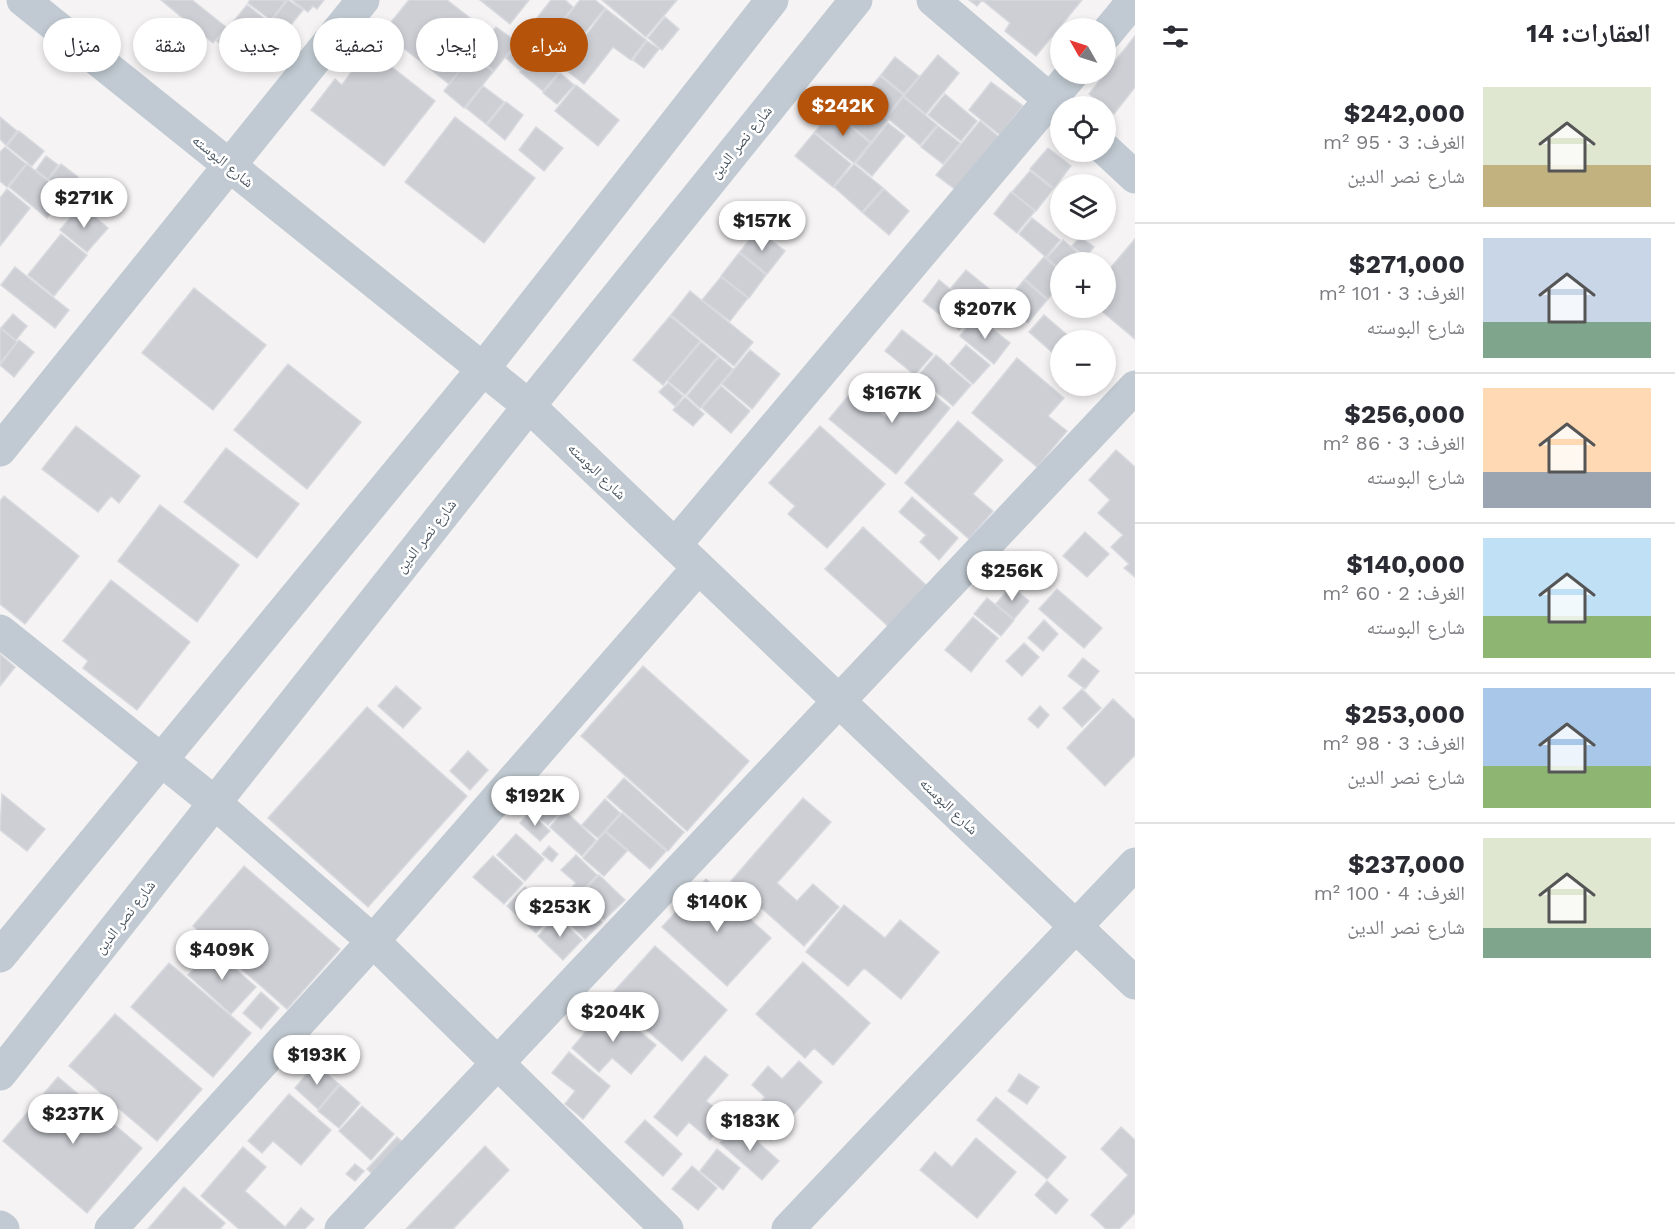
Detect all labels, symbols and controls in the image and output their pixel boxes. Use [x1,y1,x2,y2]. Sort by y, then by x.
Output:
chip: منزل [43,18,121,72]
chip: شقة [133,18,207,72]
chip: جديد [219,18,301,72]
chip: تصفية [313,18,404,72]
chip: إيجار [416,18,498,72]
chip: شراء [510,18,588,72]
north arrow [1050,18,1116,84]
map controls [1050,18,1116,396]
text: العقارات: 14 [1526,18,1651,48]
icon: filters [1159,20,1192,53]
pin: $242K [801,86,885,137]
text: $242K [812,93,874,117]
button: locate [1050,96,1116,162]
text: $242,000 [1344,98,1465,128]
street label: شارع نصر الدين [706,102,777,183]
icon: home [1531,111,1603,183]
text: الغرف: 3 · 95 m² [1323,130,1465,154]
street label: شارع البوسته [188,131,257,192]
text: شارع نصر الدين [1347,164,1465,188]
button: layers [1050,174,1116,240]
pin: $271K [42,178,126,229]
text: $271K [54,185,114,209]
pin: $157K [720,201,804,252]
text: $157K [733,208,791,232]
text: $271,000 [1349,249,1465,279]
button: + [1050,252,1116,318]
icon: home [1531,262,1603,334]
text: الغرف: 3 · 101 m² [1319,281,1465,305]
pin: $207K [943,289,1027,340]
text: $207K [953,296,1017,320]
text: شارع البوسته [1367,315,1465,339]
button: − [1050,330,1116,396]
pin: $167K [850,373,934,424]
text: $167K [862,380,922,404]
text: $256,000 [1344,399,1465,429]
icon: home [1531,412,1603,484]
text: الغرف: 3 · 86 m² [1322,431,1465,455]
street label: شارع البوسته [563,439,630,504]
text: شارع البوسته [1367,465,1465,489]
street label: شارع نصر الدين [392,496,461,577]
text: $140,000 [1346,549,1465,579]
pin: $256K [970,551,1054,602]
text: $256K [981,558,1043,582]
icon: home [1531,562,1603,634]
text: الغرف: 2 · 60 m² [1322,581,1465,605]
text: شارع البوسته [1367,615,1465,639]
text: $253,000 [1345,699,1465,729]
icon: home [1531,712,1603,784]
text: الغرف: 3 · 98 m² [1322,731,1465,755]
text: شارع نصر الدين [1347,765,1465,789]
street label: شارع البوسته [915,774,982,839]
pin: $192K [493,776,577,827]
text: $192K [505,783,565,807]
text: $237,000 [1348,849,1465,879]
icon: home [1531,862,1603,934]
street label: شارع نصر الدين [91,877,160,958]
text: الغرف: 4 · 100 m² [1314,881,1465,905]
pin: $140K [675,882,759,933]
pin: $253K [518,887,602,938]
text: $140K [686,889,748,913]
text: $253K [529,894,591,918]
text: شارع نصر الدين [1347,915,1465,939]
pin: $409K [180,930,264,981]
text: $409K [190,937,254,961]
pin: $204K [571,992,655,1043]
text: $204K [581,999,645,1023]
pin: $193K [275,1035,359,1086]
text: $193K [287,1042,347,1066]
pin: $237K [31,1094,115,1145]
text: $237K [42,1101,104,1125]
pin: $183K [708,1101,792,1152]
text: $183K [720,1108,780,1132]

